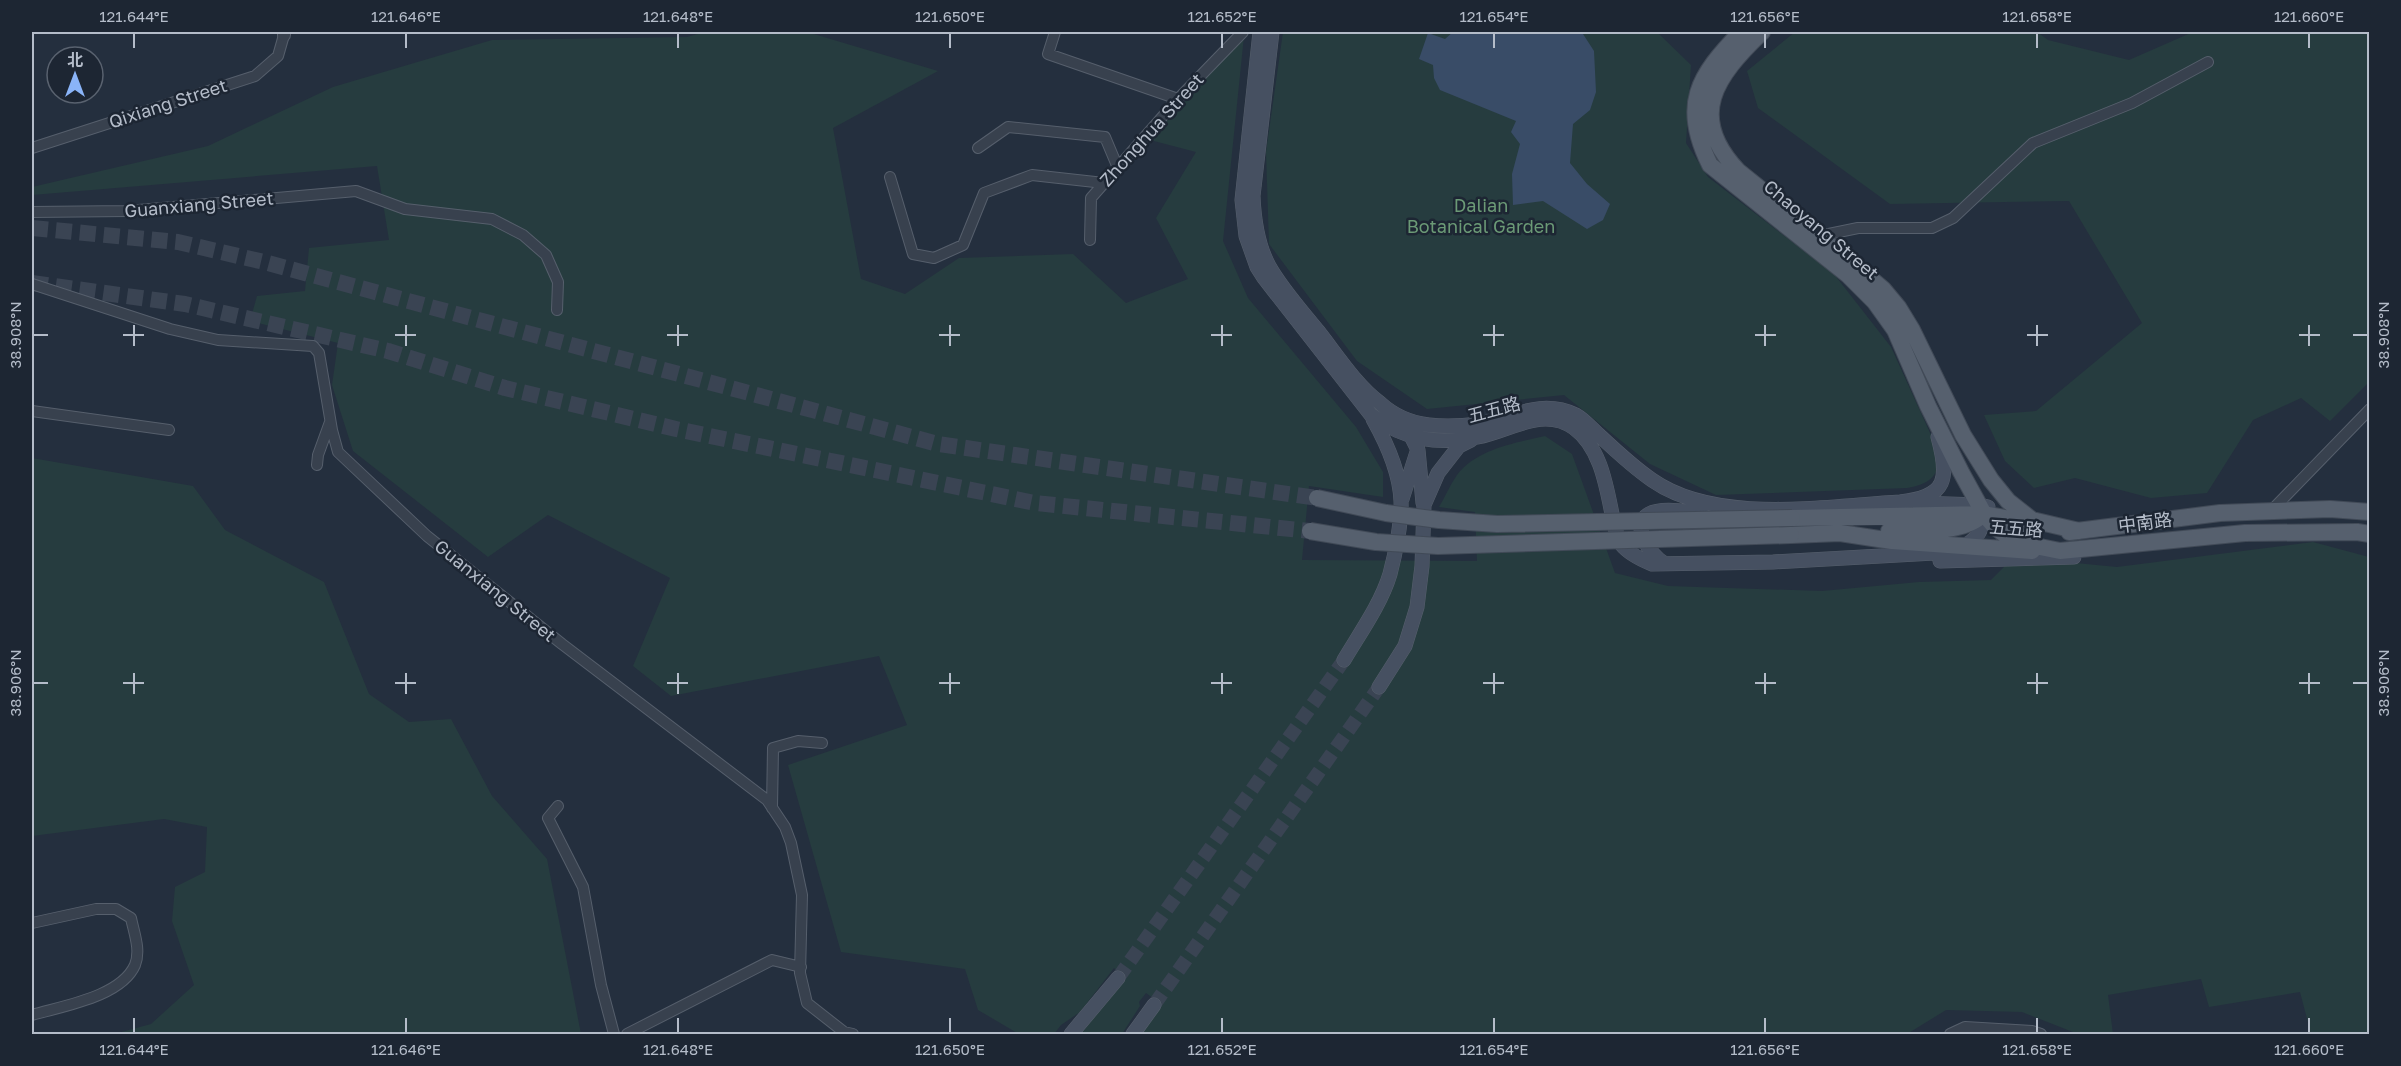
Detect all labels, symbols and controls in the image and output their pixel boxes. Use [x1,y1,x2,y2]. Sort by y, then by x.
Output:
text: 121.644°E [99,7,169,25]
text: 121.646°E [371,7,441,25]
text: 121.648°E [643,7,713,25]
text: 121.650°E [915,7,985,25]
text: 121.652°E [1187,7,1257,25]
text: 121.654°E [1460,7,1528,25]
text: 121.656°E [1730,7,1800,25]
text: 121.658°E [2002,7,2072,25]
text: 121.660°E [2274,7,2344,25]
north arrow [45,45,105,105]
text: 北 [67,50,83,70]
street label: Zhonghua Street [1095,68,1208,190]
street label: Qixiang Street [106,74,230,133]
street label: Chaoyang Street [1760,175,1884,284]
street label: Guanxiang Street [123,187,274,221]
park label: Dalian Botanical Garden [1407,194,1555,237]
text: 38.908°N [6,301,24,369]
text: 38.908°N [2374,301,2392,369]
street label: 五五路 [1465,391,1523,427]
street label: 中南路 [2117,508,2173,536]
street label: 五五路 [1988,515,2044,541]
street label: Guanxiang Street [431,535,561,646]
text: 38.906°N [6,649,24,717]
text: 38.906°N [2374,649,2392,717]
text: 121.644°E [99,1040,169,1058]
text: 121.646°E [371,1040,441,1058]
text: 121.648°E [643,1040,713,1058]
text: 121.650°E [915,1040,985,1058]
text: 121.652°E [1187,1040,1257,1058]
text: 121.654°E [1460,1040,1528,1058]
text: 121.656°E [1730,1040,1800,1058]
text: 121.658°E [2002,1040,2072,1058]
text: 121.660°E [2274,1040,2344,1058]

